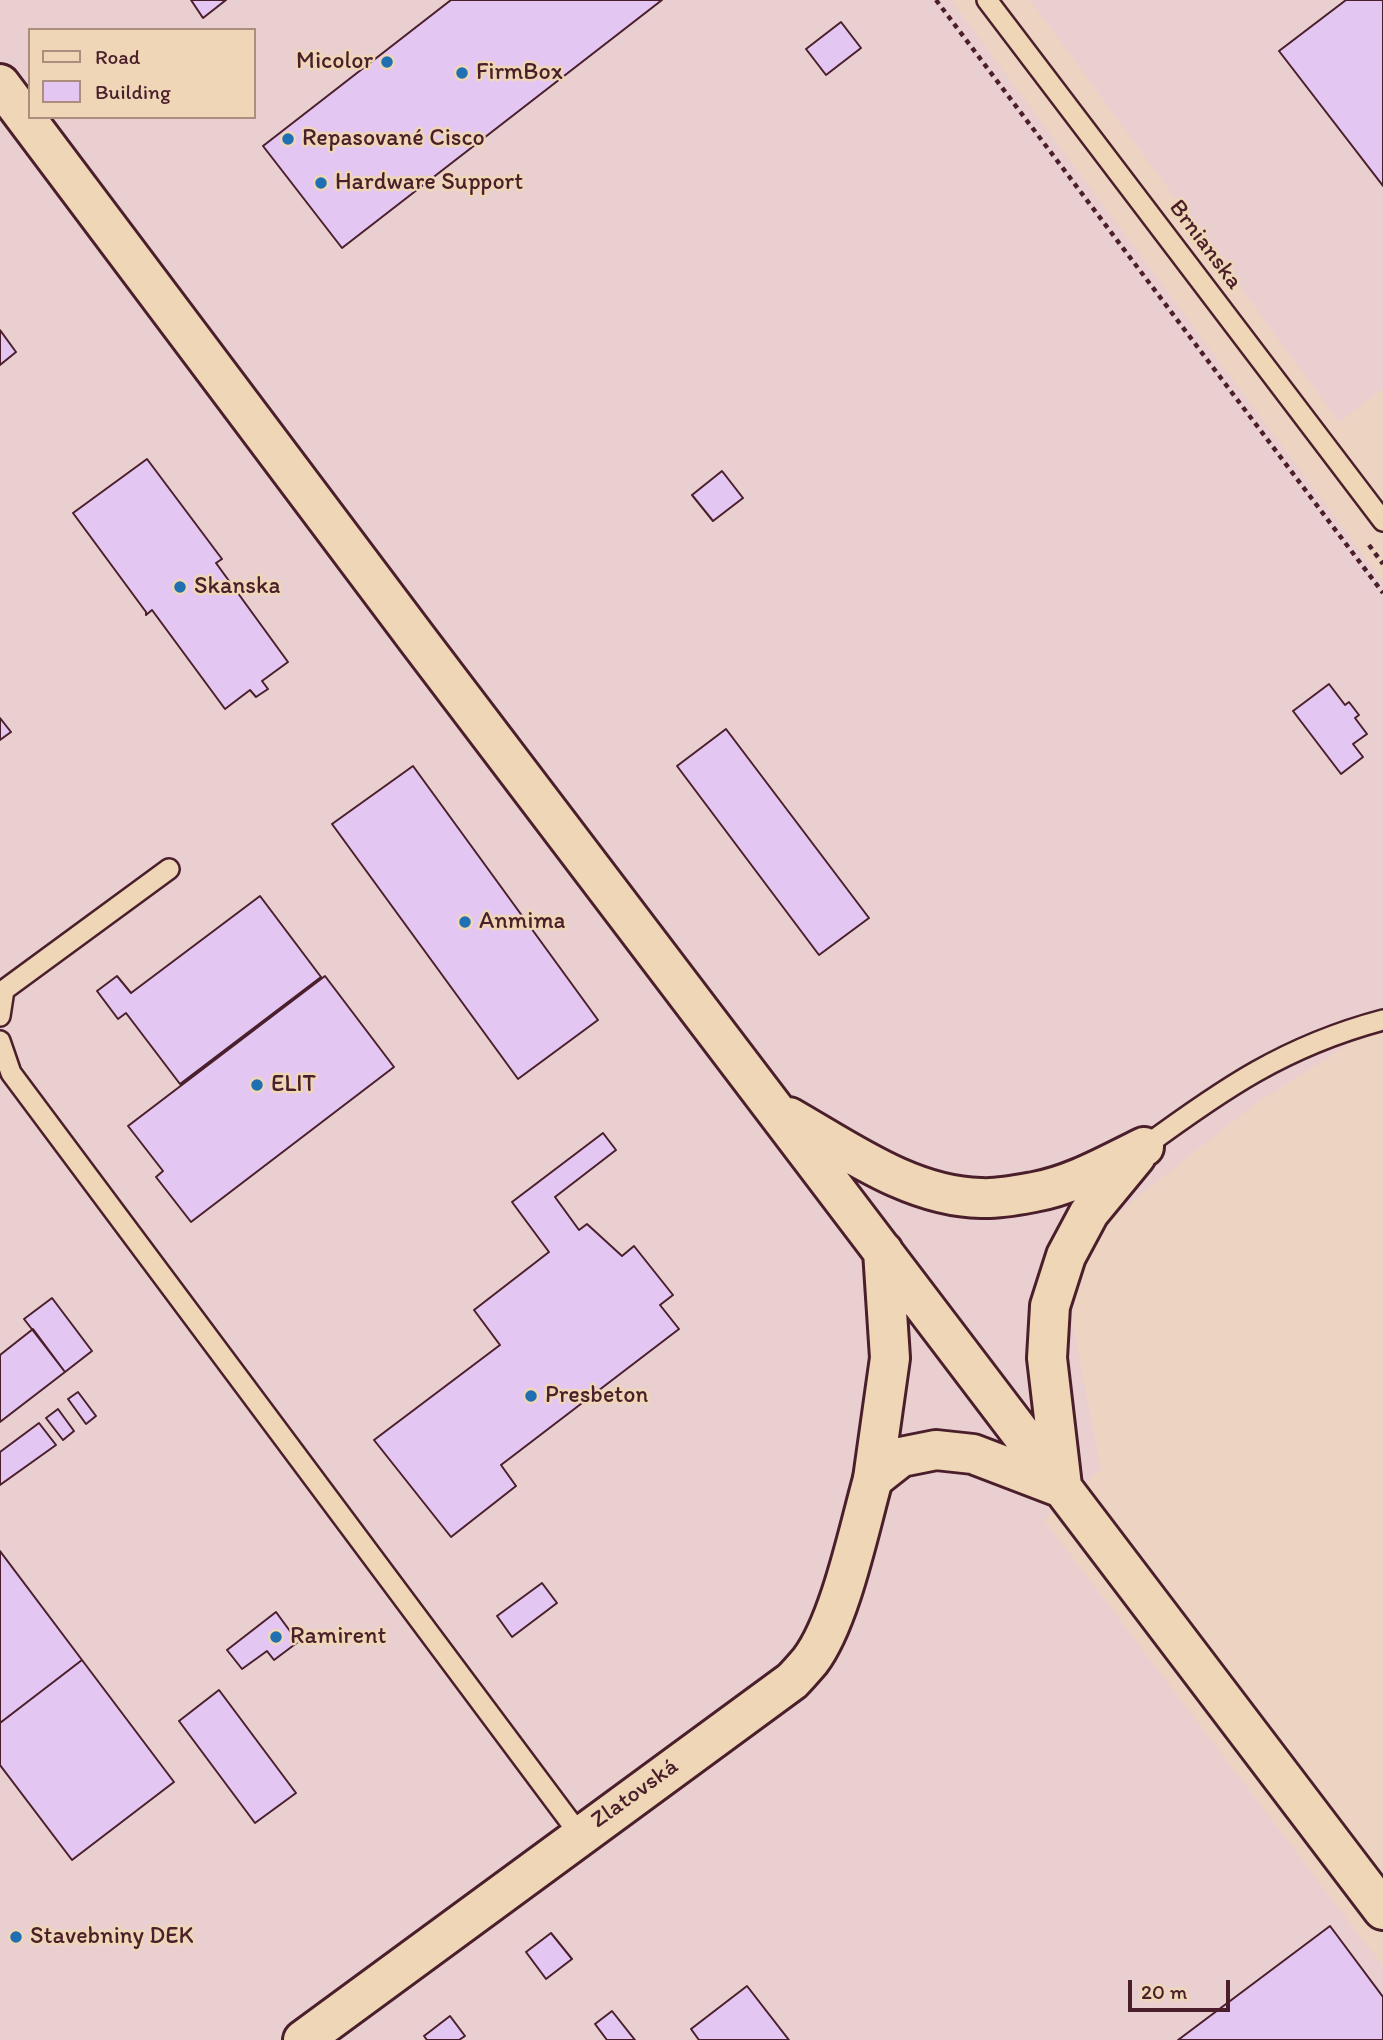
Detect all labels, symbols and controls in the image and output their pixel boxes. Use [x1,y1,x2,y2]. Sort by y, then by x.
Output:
legend [28,28,256,119]
text: Road [95,44,140,69]
place label: Micolor [296,48,373,76]
marker: Micolor [379,54,395,70]
place label: FirmBox [476,59,563,87]
marker: FirmBox [454,65,470,81]
text: Building [95,79,171,104]
place label: Repasované Cisco [302,125,485,153]
marker: Repasované Cisco [280,131,296,147]
place label: Hardware Support [335,169,523,197]
marker: Hardware Support [313,175,329,191]
street label: Brnianska [1162,195,1248,295]
place label: Skanska [194,573,280,601]
marker: Skanska [172,579,188,595]
place label: Anmima [479,908,565,936]
marker: Anmima [457,914,473,930]
place label: ELIT [271,1071,316,1099]
marker: ELIT [249,1077,265,1093]
place label: Presbeton [545,1382,648,1410]
marker: Presbeton [523,1388,539,1404]
place label: Ramirent [290,1623,387,1651]
marker: Ramirent [268,1629,284,1645]
street label: Zlatovská [586,1753,684,1835]
place label: Stavebniny DEK [30,1923,193,1951]
marker: Stavebniny DEK [8,1929,24,1945]
scale bar [1131,1966,1232,2010]
text: 20 m [1141,1979,1187,2004]

